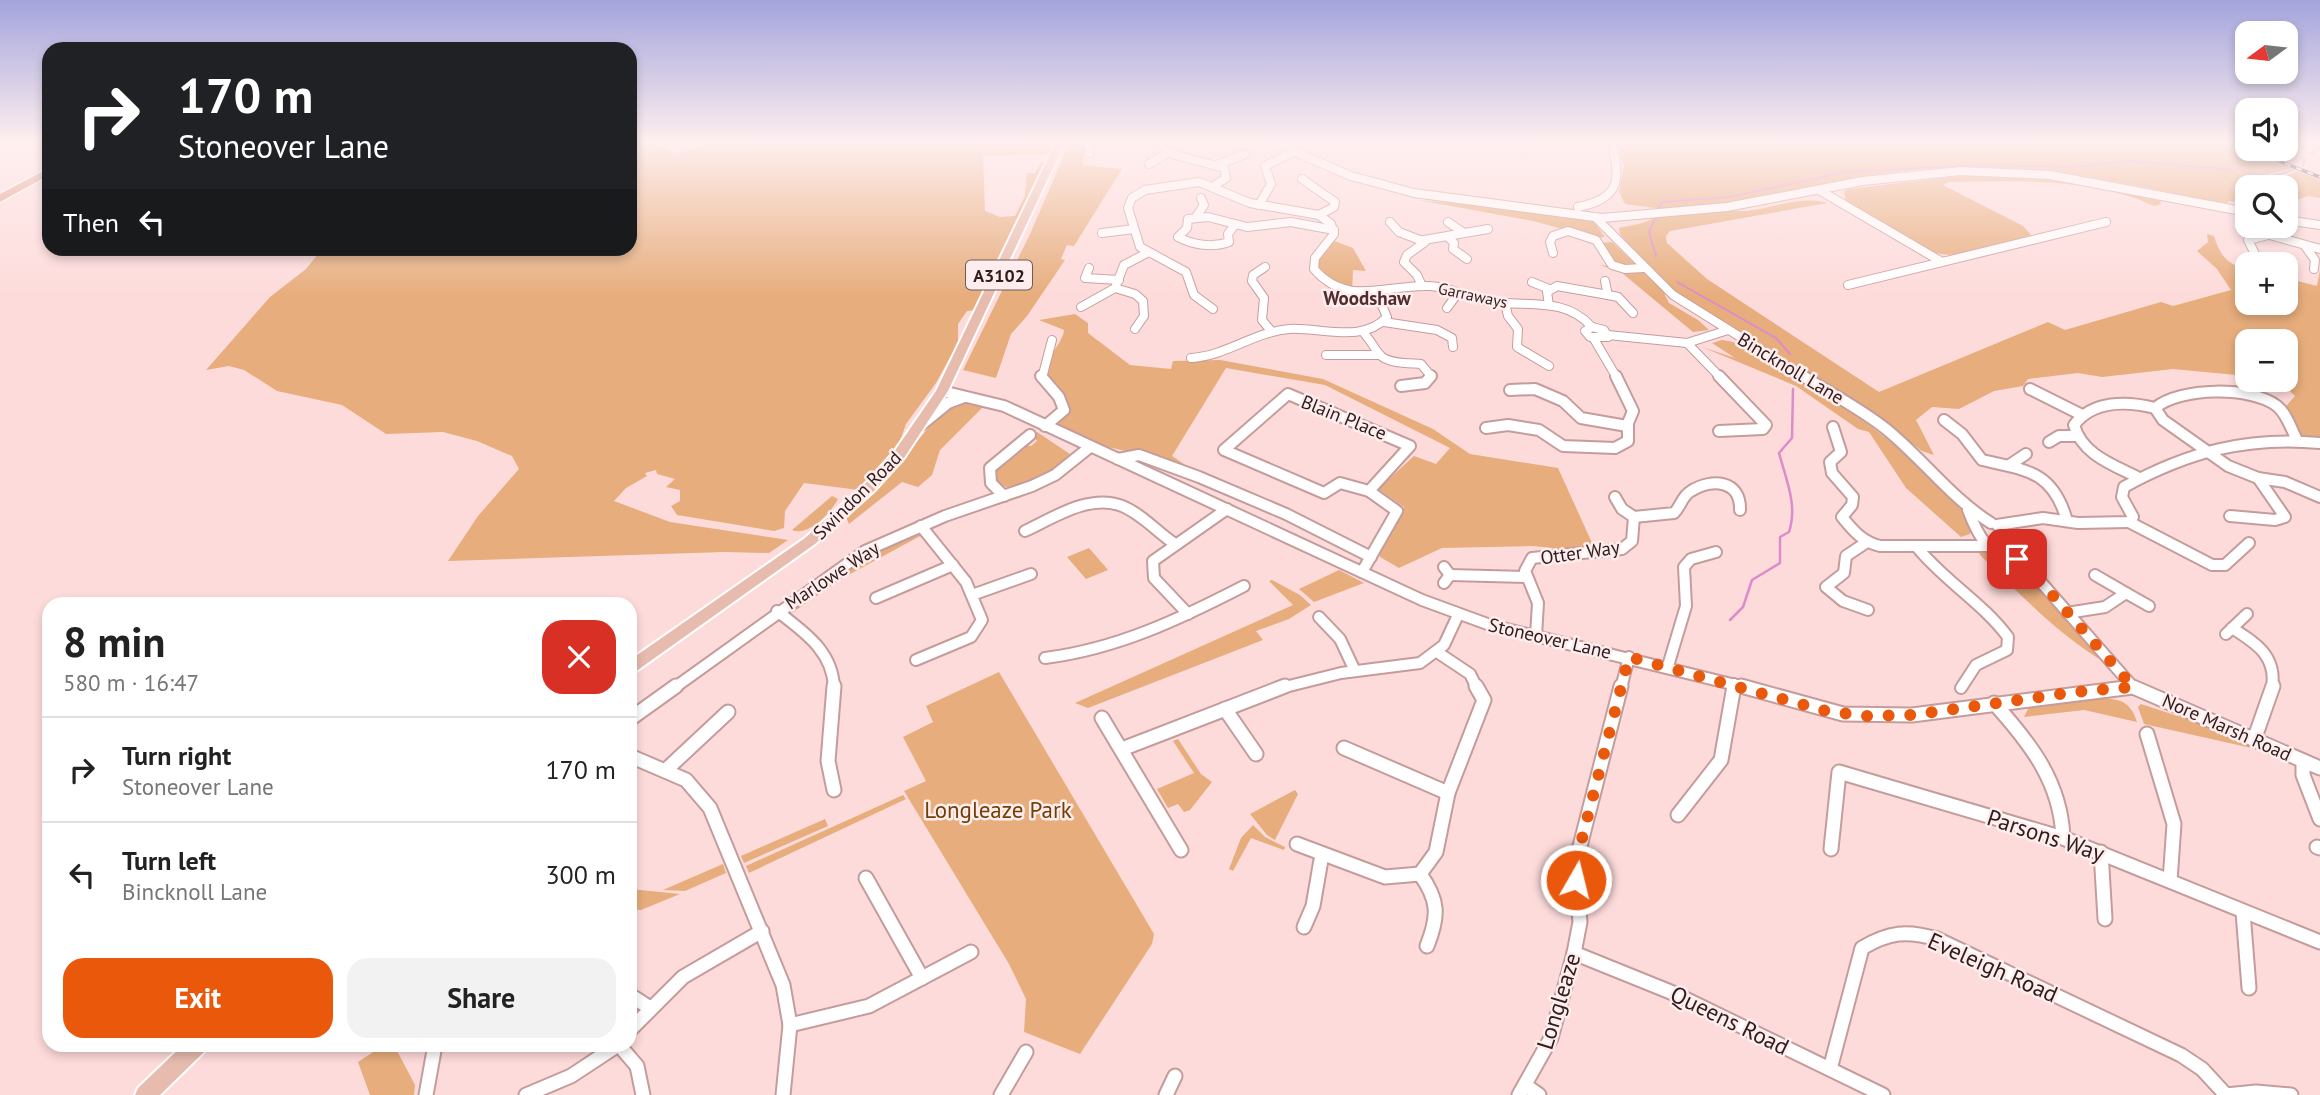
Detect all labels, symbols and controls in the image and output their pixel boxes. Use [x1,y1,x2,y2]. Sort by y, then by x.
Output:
north arrow [2235,21,2298,84]
map controls [2235,21,2298,392]
text: 170 m [178,63,313,127]
icon: right [63,70,154,161]
button: sound [2235,98,2298,161]
text: Stoneover Lane [178,125,389,167]
button: search [2235,175,2298,238]
icon: left [133,203,171,241]
text: Then [63,206,119,239]
button: + [2235,252,2298,315]
road number: A3102 [966,260,1032,290]
street label: Garraways [1436,278,1510,312]
district label: Woodshaw [1323,286,1411,310]
street label: Bincknoll Lane [1733,327,1849,409]
button: − [2235,329,2298,392]
street label: Blain Place [1298,389,1390,445]
street label: Swindon Road [808,446,906,544]
pin [1987,529,2047,589]
street label: Otter Way [1539,535,1621,569]
street label: Marlowe Way [780,536,884,614]
icon: arrive [1998,540,2036,578]
street label: Stoneover Lane [1486,612,1614,664]
text: 8 min [63,614,165,669]
button: close [542,620,616,694]
text: 580 m · 16:47 [63,668,199,697]
street label: Nore Marsh Road [2159,688,2295,766]
text: Turn right [122,739,231,772]
icon: right [63,751,101,789]
text: 170 m [545,753,616,786]
text: Stoneover Lane [122,772,274,801]
park label: Longleaze Park [924,795,1072,824]
street label: Parsons Way [1984,802,2109,868]
position arrow [1539,843,1613,917]
text: Turn left [122,844,216,877]
icon: left [63,856,101,894]
text: 300 m [545,858,616,891]
text: Bincknoll Lane [122,877,267,906]
street label: Eveleigh Road [1924,925,2062,1009]
street label: Longleaze [1530,949,1586,1053]
button: Exit [63,958,333,1038]
button: Share [347,958,616,1038]
street label: Queens Road [1666,979,1794,1061]

